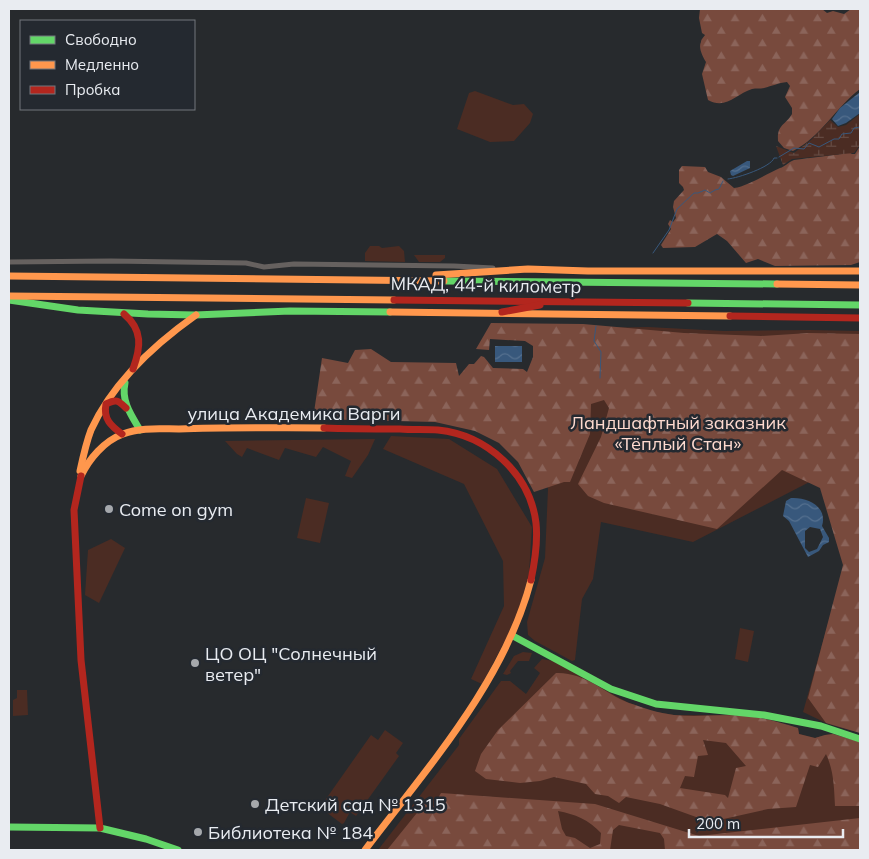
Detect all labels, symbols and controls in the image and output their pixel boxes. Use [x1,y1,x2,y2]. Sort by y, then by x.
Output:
legend [20,20,195,110]
text: Свободно [65,30,137,49]
text: Медленно [65,55,139,74]
text: Пробка [65,80,120,99]
street label: МКАД, 44-й километр [390,272,582,298]
street label: улица Академика Варги [187,402,401,425]
park label: Ландшафтный заказник «Тёплый Стан» [570,411,786,455]
place label: Come on gym [119,498,233,521]
marker: Come on gym [103,503,115,515]
place label: ЦО ОЦ "Солнечный ветер" [205,642,377,686]
marker: ЦО ОЦ "Солнечный ветер" [189,657,201,669]
place label: Детский сад № 1315 [265,793,446,816]
marker: Детский сад № 1315 [249,798,261,810]
scale bar [689,806,843,838]
text: 200 m [696,814,740,833]
place label: Библиотека № 184 [208,821,373,844]
marker: Библиотека № 184 [192,826,204,838]

